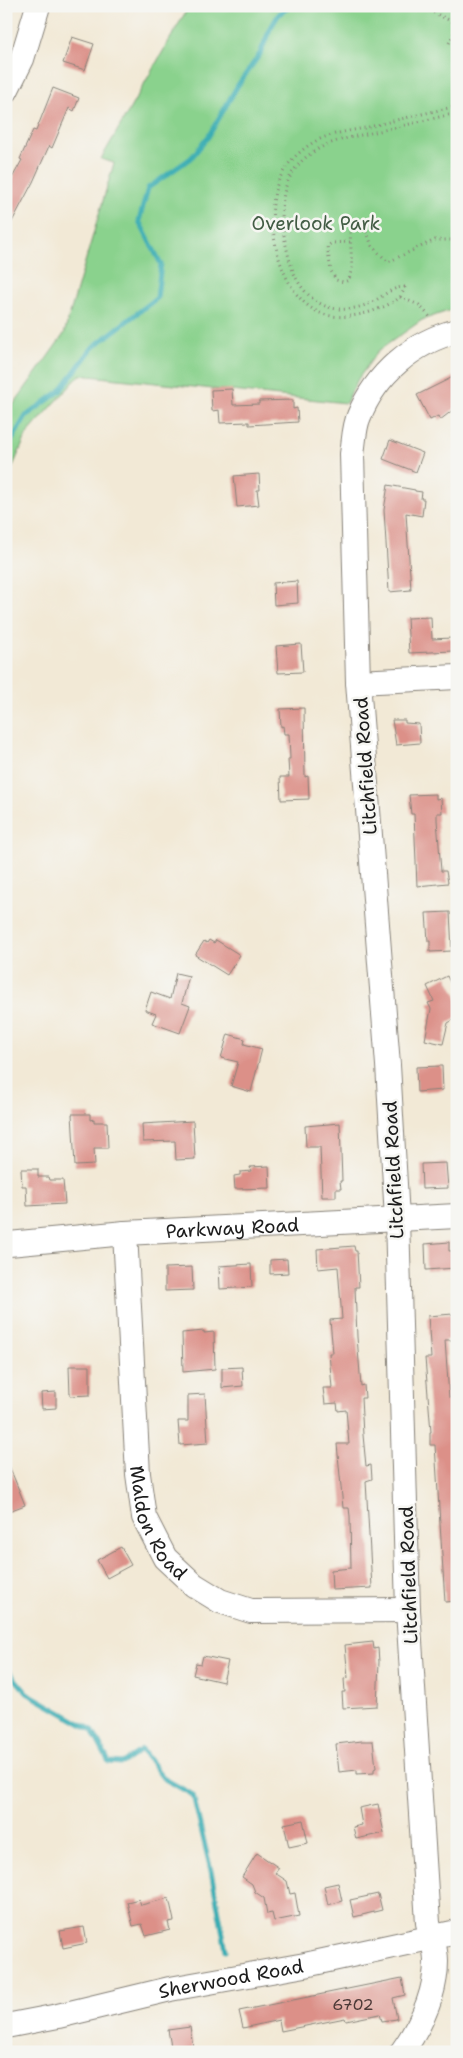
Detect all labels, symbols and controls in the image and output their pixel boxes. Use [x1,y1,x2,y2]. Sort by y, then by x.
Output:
park label: Overlook Park [251,211,381,236]
street label: Litchfield Road [348,696,383,836]
street label: Litchfield Road [377,1100,410,1240]
street label: Parkway Road [165,1212,300,1244]
street label: Maldon Road [124,1464,193,1586]
street label: Litchfield Road [394,1505,423,1645]
street label: Sherwood Road [156,1953,306,2004]
house number: 6702 [332,1994,374,2015]

